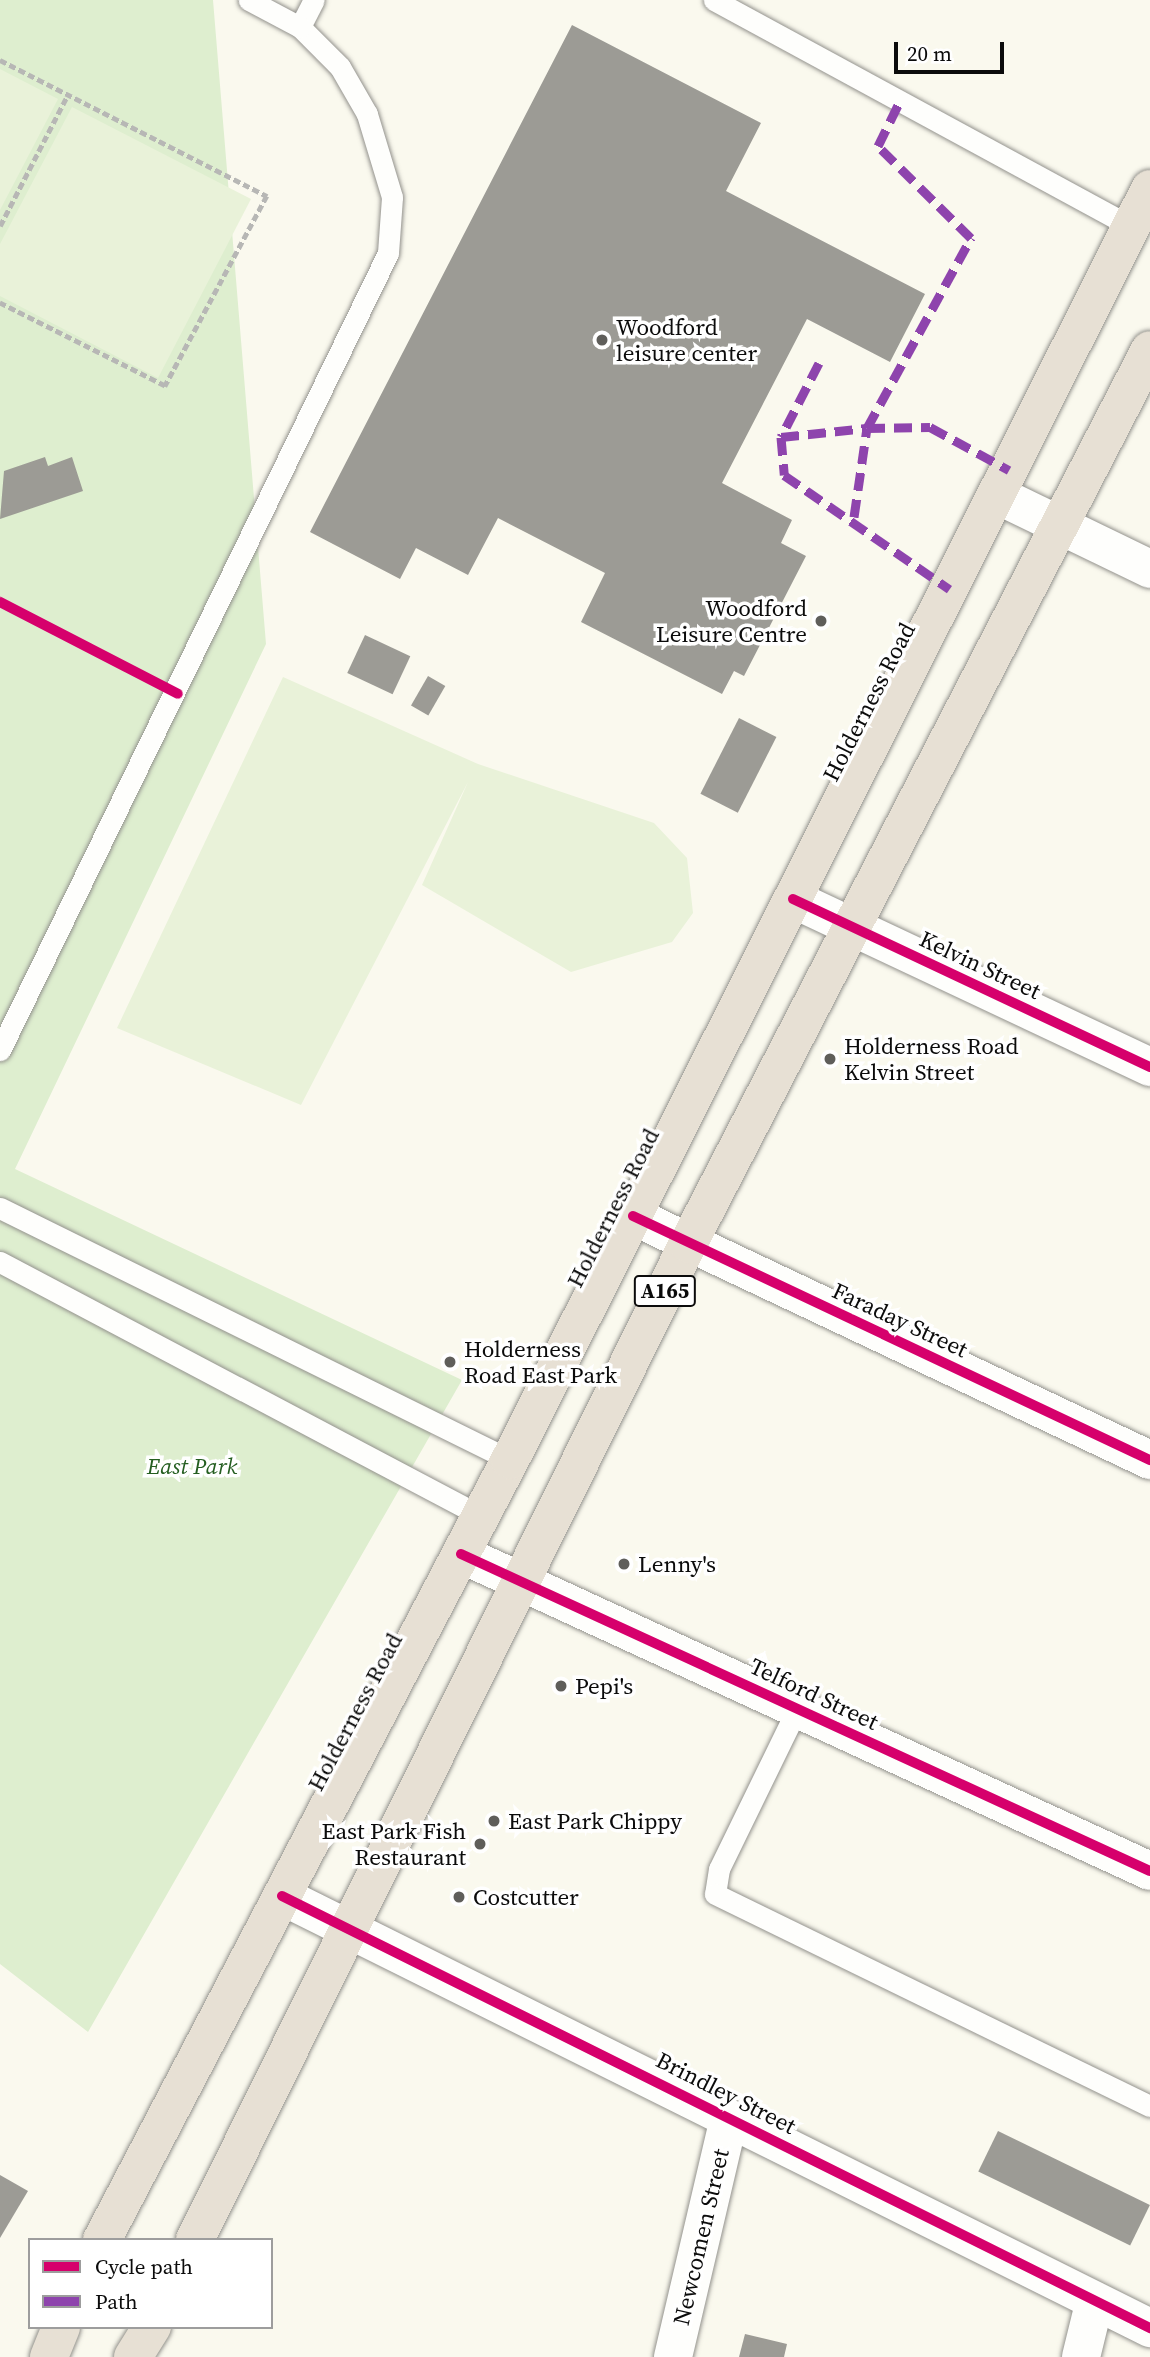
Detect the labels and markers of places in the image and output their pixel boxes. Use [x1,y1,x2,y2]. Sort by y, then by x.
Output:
place label: Woodford leisure center [616,313,757,367]
marker: Woodford leisure center [594,332,610,348]
place label: Woodford Leisure Centre [656,594,807,648]
marker: Woodford Leisure Centre [813,613,829,629]
place label: Holderness Road Kelvin Street [844,1032,1019,1086]
marker: Holderness Road Kelvin Street [822,1051,838,1067]
place label: Holderness Road East Park [464,1335,617,1389]
marker: Holderness Road East Park [442,1354,458,1370]
place label: Lenny's [638,1550,716,1578]
marker: Lenny's [616,1556,632,1572]
place label: Pepi's [575,1672,633,1700]
marker: Pepi's [553,1678,569,1694]
place label: East Park Chippy [508,1807,682,1835]
marker: East Park Chippy [486,1813,502,1829]
place label: East Park Fish Restaurant [322,1817,466,1871]
marker: East Park Fish Restaurant [472,1836,488,1852]
place label: Costcutter [473,1883,579,1911]
marker: Costcutter [451,1889,467,1905]

